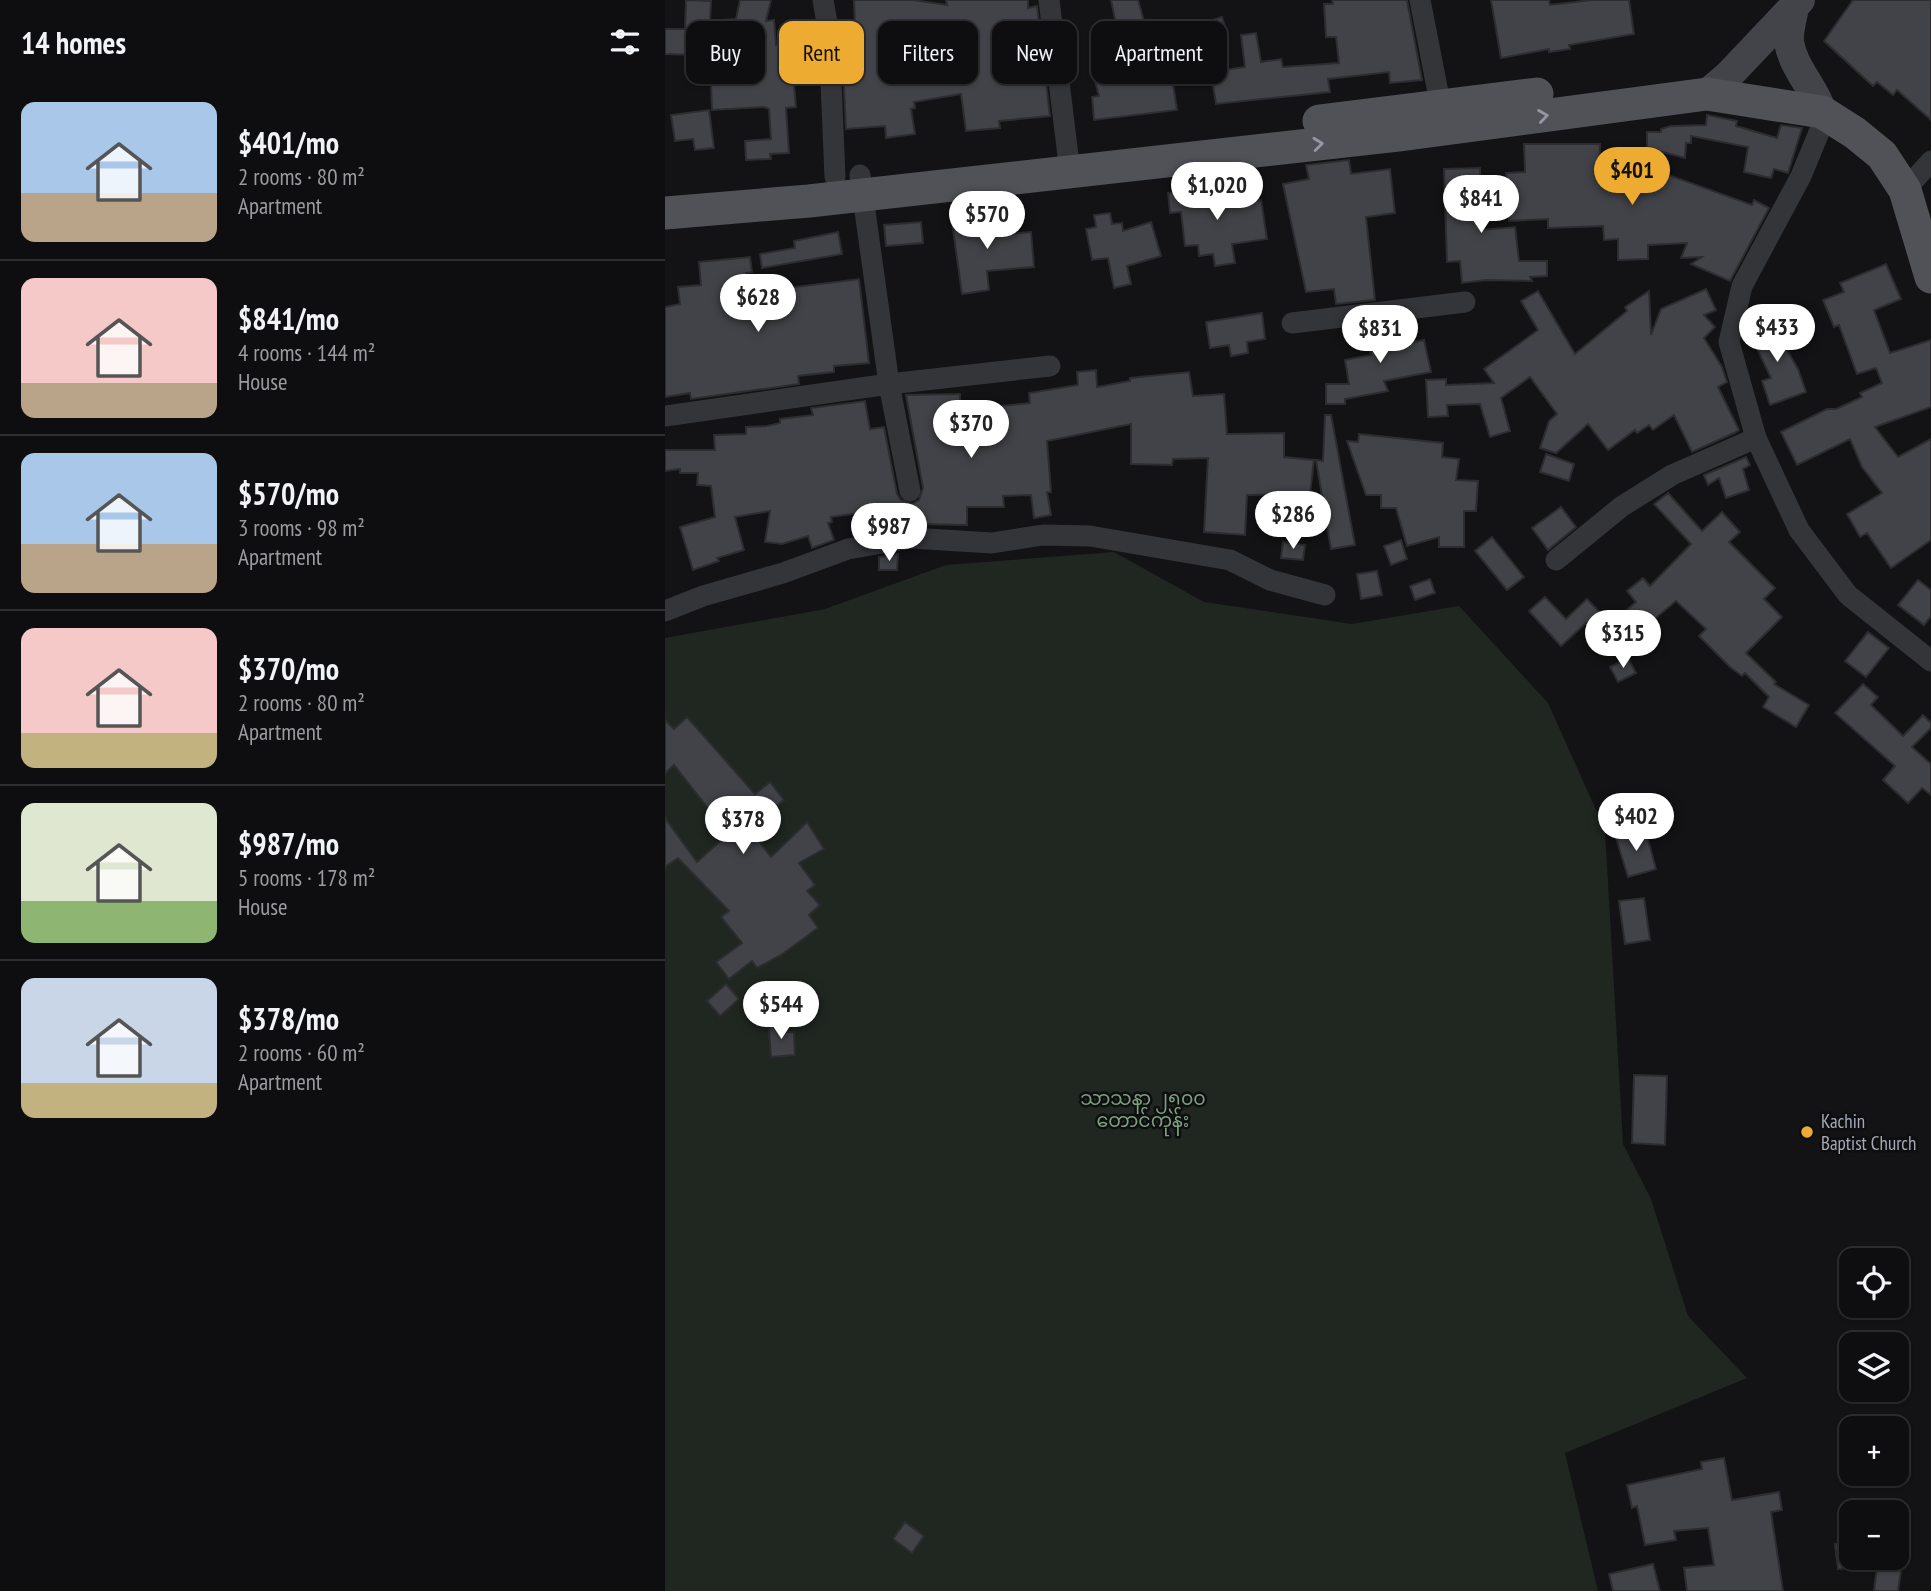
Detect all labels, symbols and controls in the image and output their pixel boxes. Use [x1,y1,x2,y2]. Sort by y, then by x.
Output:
chip: Buy [686,21,765,84]
chip: Rent [779,21,864,84]
chip: Filters [878,21,978,84]
chip: New [992,21,1077,84]
chip: Apartment [1091,21,1227,84]
text: 14 homes [21,23,126,62]
icon: filters [606,23,644,61]
one-way arrow [1537,108,1549,123]
text: $401/mo [238,123,339,162]
icon: home [77,130,161,214]
one-way arrow [1312,137,1323,152]
pin: $401 [1591,148,1673,207]
text: $401 [1610,155,1654,184]
text: 2 rooms · 80 m² [238,162,365,191]
pin: $1,020 [1160,162,1274,222]
text: $1,020 [1187,170,1247,199]
pin: $841 [1440,176,1522,235]
text: $841 [1459,183,1503,212]
text: Apartment [238,191,322,220]
pin: $570 [946,191,1028,251]
text: $570 [965,199,1009,228]
pin: $628 [717,274,799,334]
text: $628 [736,282,780,311]
text: $841/mo [238,299,339,338]
pin: $433 [1736,304,1818,364]
icon: home [77,306,161,390]
pin: $831 [1339,306,1421,365]
text: $433 [1755,312,1799,341]
text: $831 [1358,313,1402,342]
text: 4 rooms · 144 m² [238,338,375,367]
text: House [238,367,288,396]
pin: $370 [930,400,1012,460]
text: $370 [949,408,993,437]
text: $570/mo [238,474,339,513]
icon: home [77,481,161,565]
pin: $286 [1252,491,1334,551]
text: $286 [1271,499,1315,528]
pin: $987 [848,504,930,563]
text: $987 [867,511,911,540]
text: 3 rooms · 98 m² [238,513,365,542]
text: Apartment [238,542,322,571]
pin: $315 [1582,610,1664,670]
text: $315 [1601,618,1645,647]
text: $370/mo [238,649,339,688]
icon: home [77,656,161,740]
text: 2 rooms · 80 m² [238,688,365,717]
text: Apartment [238,717,322,746]
pin: $402 [1595,794,1677,853]
pin: $378 [702,796,784,856]
text: $402 [1614,801,1658,830]
text: $378 [721,804,765,833]
text: $987/mo [238,824,339,863]
icon: home [77,831,161,915]
text: 5 rooms · 178 m² [238,863,375,892]
text: House [238,892,288,921]
pin: $544 [740,982,822,1041]
text: $544 [759,989,803,1018]
text: $378/mo [238,999,339,1038]
icon: home [77,1006,161,1090]
text: 2 rooms · 60 m² [238,1038,365,1067]
text: Apartment [238,1067,322,1096]
park label: သာသနာ ၂၅၀၀ တောင်ကုန်း [1080,1086,1206,1137]
place label: Kachin Baptist Church [1821,1109,1916,1155]
marker: Kachin Baptist Church [1799,1124,1815,1140]
map controls [1839,1248,1909,1570]
button: locate [1839,1248,1909,1318]
button: layers [1839,1332,1909,1402]
button: + [1839,1416,1909,1486]
button: − [1839,1500,1909,1570]

